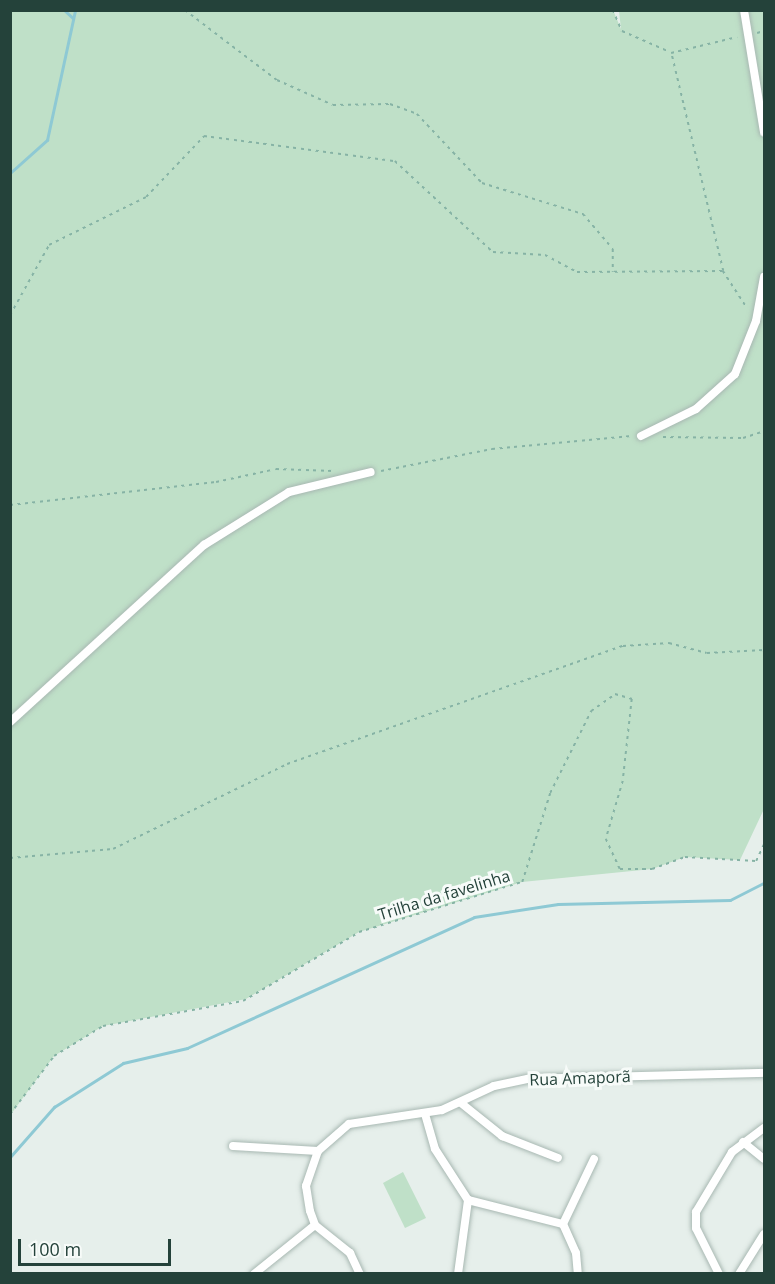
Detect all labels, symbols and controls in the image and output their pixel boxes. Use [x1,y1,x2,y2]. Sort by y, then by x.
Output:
street label: Trilha da favelinha [376,866,512,924]
street label: Rua Amaporã [529,1067,631,1089]
scale bar [21,1227,174,1265]
text: 100 m [29,1237,81,1261]

